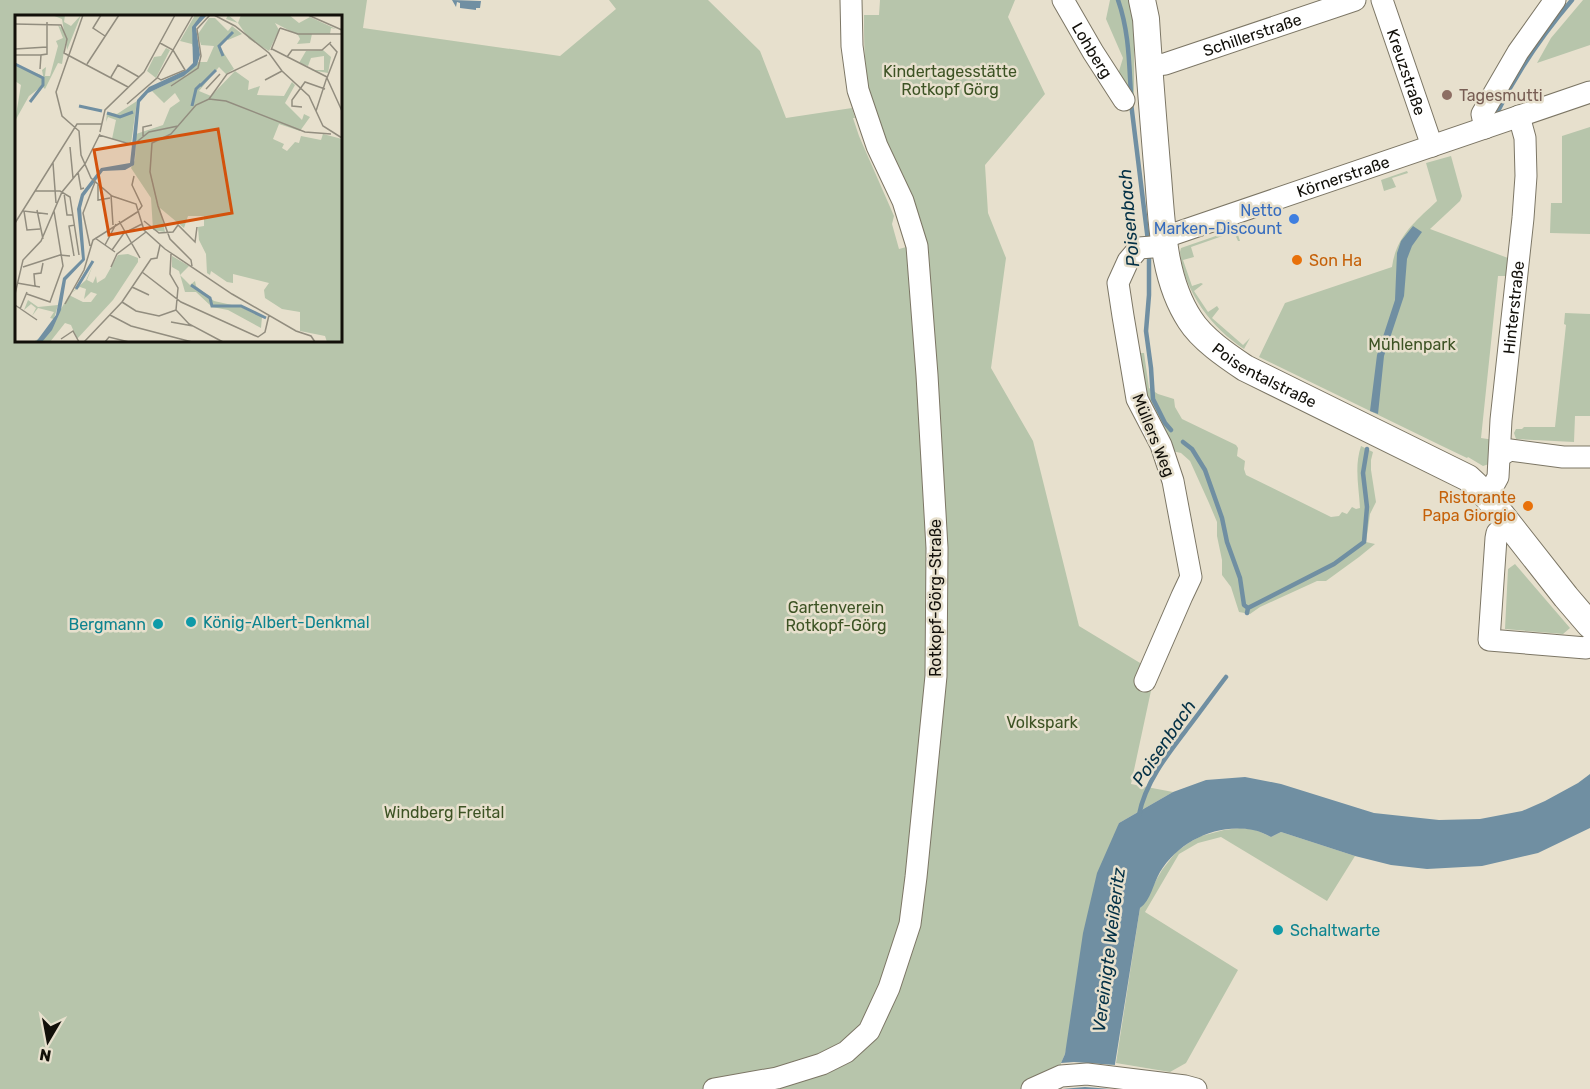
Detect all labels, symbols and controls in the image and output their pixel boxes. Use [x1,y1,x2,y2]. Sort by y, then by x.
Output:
street label: Schillerstraße [1200,10,1304,61]
inset map [15,15,342,342]
street label: Lohberg [1068,19,1116,82]
street label: Kreuzstraße [1383,26,1430,118]
park label: Kindertagesstätte Rotkopf Görg [883,62,1017,99]
place label: Tagesmutti [1459,86,1543,105]
marker: Tagesmutti [1440,88,1454,102]
street label: Körnerstraße [1294,152,1392,201]
water label: Poisenbach [1114,168,1144,268]
place label: Netto Marken-Discount [1154,201,1282,238]
marker: Netto Marken-Discount [1287,212,1301,226]
place label: Son Ha [1309,251,1362,270]
marker: Son Ha [1290,253,1304,267]
street label: Hinterstraße [1499,260,1528,355]
park label: Mühlenpark [1368,335,1456,354]
street label: Poisentalstraße [1208,339,1320,412]
street label: Müllers Weg [1128,391,1179,480]
place label: Ristorante Papa Giorgio [1422,488,1516,525]
marker: Ristorante Papa Giorgio [1521,499,1535,513]
street label: Rotkopf-Görg-Straße [926,519,945,677]
park label: Gartenverein Rotkopf-Görg [785,598,887,635]
place label: König-Albert-Denkmal [203,613,370,632]
place label: Bergmann [68,615,146,634]
marker: König-Albert-Denkmal [184,615,198,629]
marker: Bergmann [151,617,165,631]
water label: Poisenbach [1127,696,1201,790]
park label: Volkspark [1006,713,1079,732]
park label: Windberg Freital [384,803,504,822]
water label: Vereinigte Weißeritz [1088,866,1130,1034]
place label: Schaltwarte [1290,921,1380,940]
marker: Schaltwarte [1271,923,1285,937]
north arrow [18,1011,78,1071]
text: N [38,1045,53,1066]

